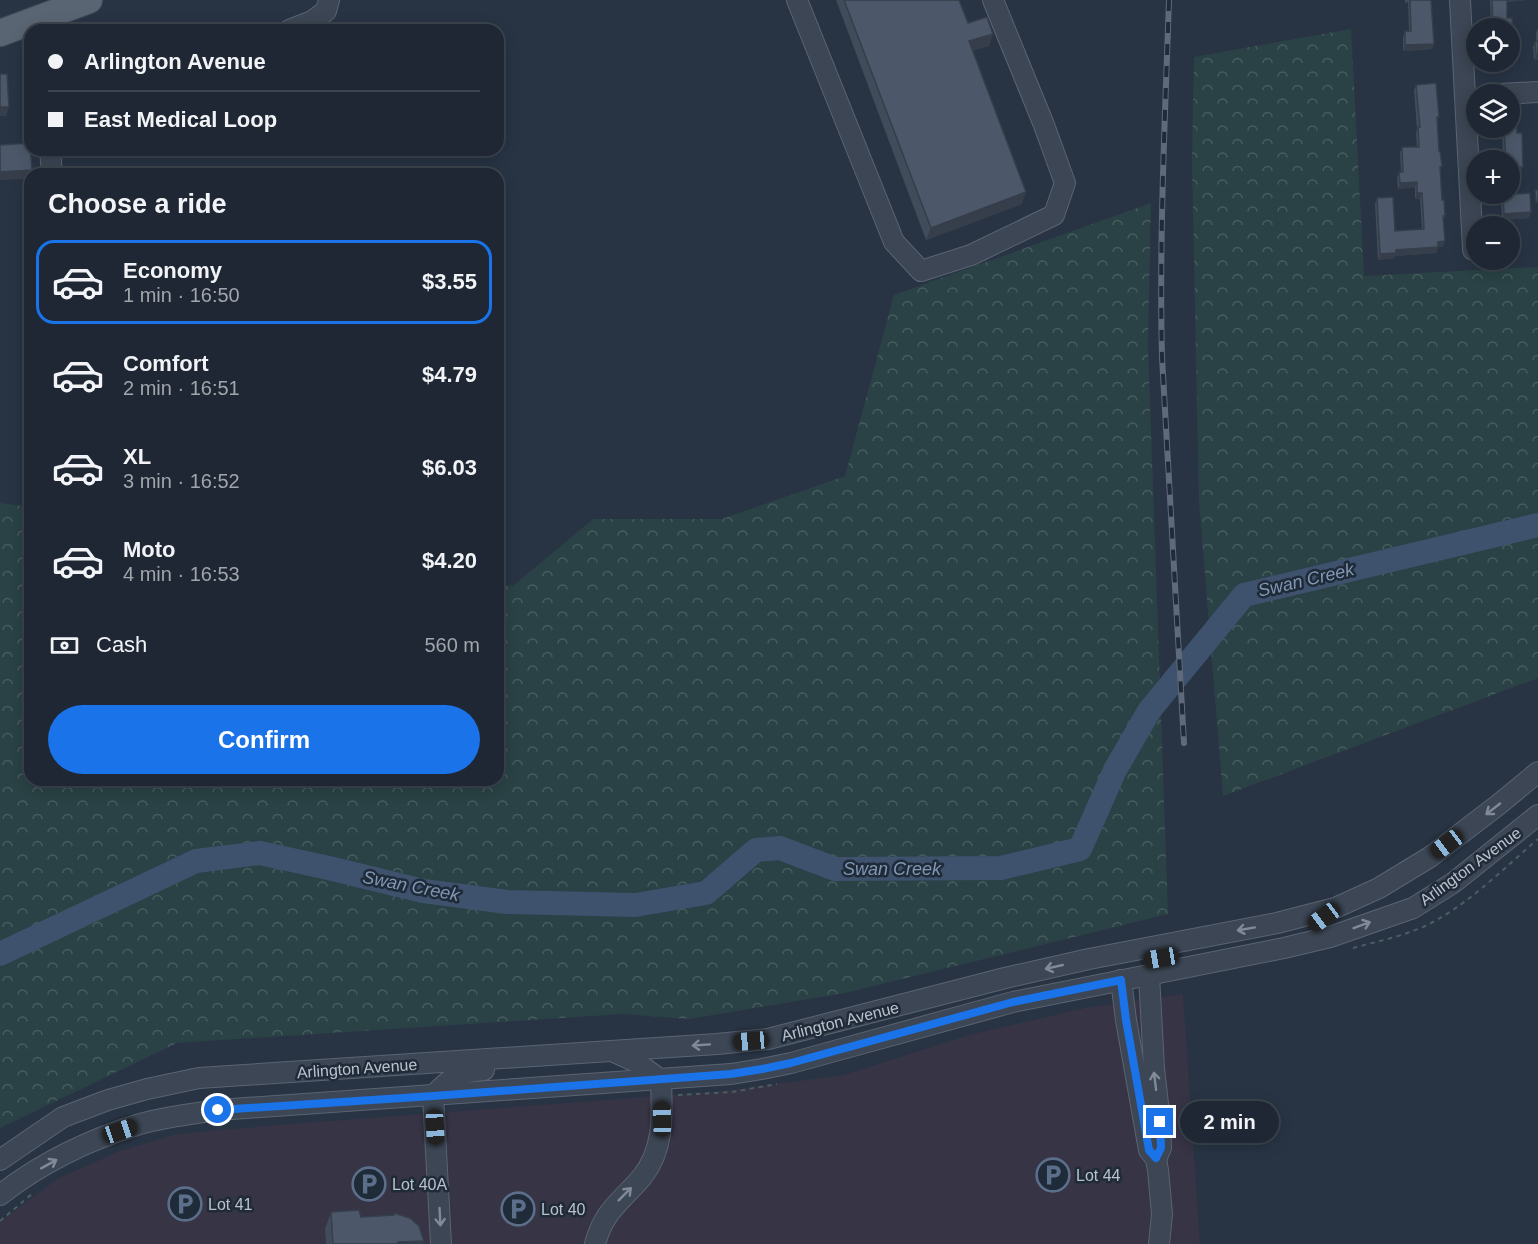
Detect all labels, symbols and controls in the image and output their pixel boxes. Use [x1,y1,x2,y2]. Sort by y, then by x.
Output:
map controls [1466,18,1520,270]
button: locate [1466,18,1520,72]
text: Arlington Avenue [84,49,266,74]
button: layers [1466,84,1520,138]
text: East Medical Loop [84,107,277,132]
button: + [1466,150,1520,204]
text: Choose a ride [48,189,227,219]
button: − [1466,216,1520,270]
icon: car [51,255,105,309]
text: Economy [123,258,222,283]
text: $3.55 [422,269,477,294]
text: 1 min · 16:50 [123,284,240,306]
icon: car [51,348,105,402]
text: Comfort [123,351,209,376]
text: $4.79 [422,362,477,387]
text: 2 min · 16:51 [123,377,240,399]
icon: car [51,441,105,495]
text: XL [123,444,151,469]
text: $6.03 [422,455,477,480]
text: 3 min · 16:52 [123,470,240,492]
icon: car [51,534,105,588]
text: Moto [123,537,176,562]
text: $4.20 [422,548,477,573]
water label: Swan Creek [1256,559,1357,601]
text: 4 min · 16:53 [123,563,240,585]
icon: cash [48,629,81,662]
text: Cash [96,632,147,657]
text: 560 m [424,634,480,656]
button: Confirm [48,705,480,774]
one-way arrow [1485,803,1501,815]
street label: Arlington Avenue [1416,824,1524,909]
car [1427,826,1467,862]
water label: Swan Creek [843,859,942,879]
water label: Swan Creek [361,867,462,905]
car [1304,899,1344,935]
one-way arrow [1353,918,1371,929]
one-way arrow [1236,924,1256,935]
car [1142,946,1180,970]
one-way arrow [1045,961,1064,973]
street label: Arlington Avenue [780,999,901,1044]
car [732,1030,770,1052]
one-way arrow [691,1040,711,1051]
street label: Arlington Avenue [296,1056,418,1081]
one-way arrow [1150,1071,1161,1091]
route start [204,1096,231,1123]
car [653,1101,671,1137]
callout: 2 min [1181,1101,1280,1143]
route end [1146,1108,1173,1135]
car [425,1109,445,1145]
text: 2 min [1203,1111,1256,1133]
car [100,1117,140,1145]
parking icon: Lot 44 [1035,1157,1071,1193]
one-way arrow [40,1158,57,1170]
parking icon: Lot 40A [351,1166,387,1202]
place label: Lot 44 [1076,1167,1121,1184]
place label: Lot 40A [392,1176,447,1193]
parking icon: Lot 41 [167,1186,203,1222]
one-way arrow [617,1187,632,1202]
parking icon: Lot 40 [500,1191,536,1227]
place label: Lot 41 [208,1196,253,1213]
place label: Lot 40 [541,1201,586,1218]
one-way arrow [434,1207,445,1227]

